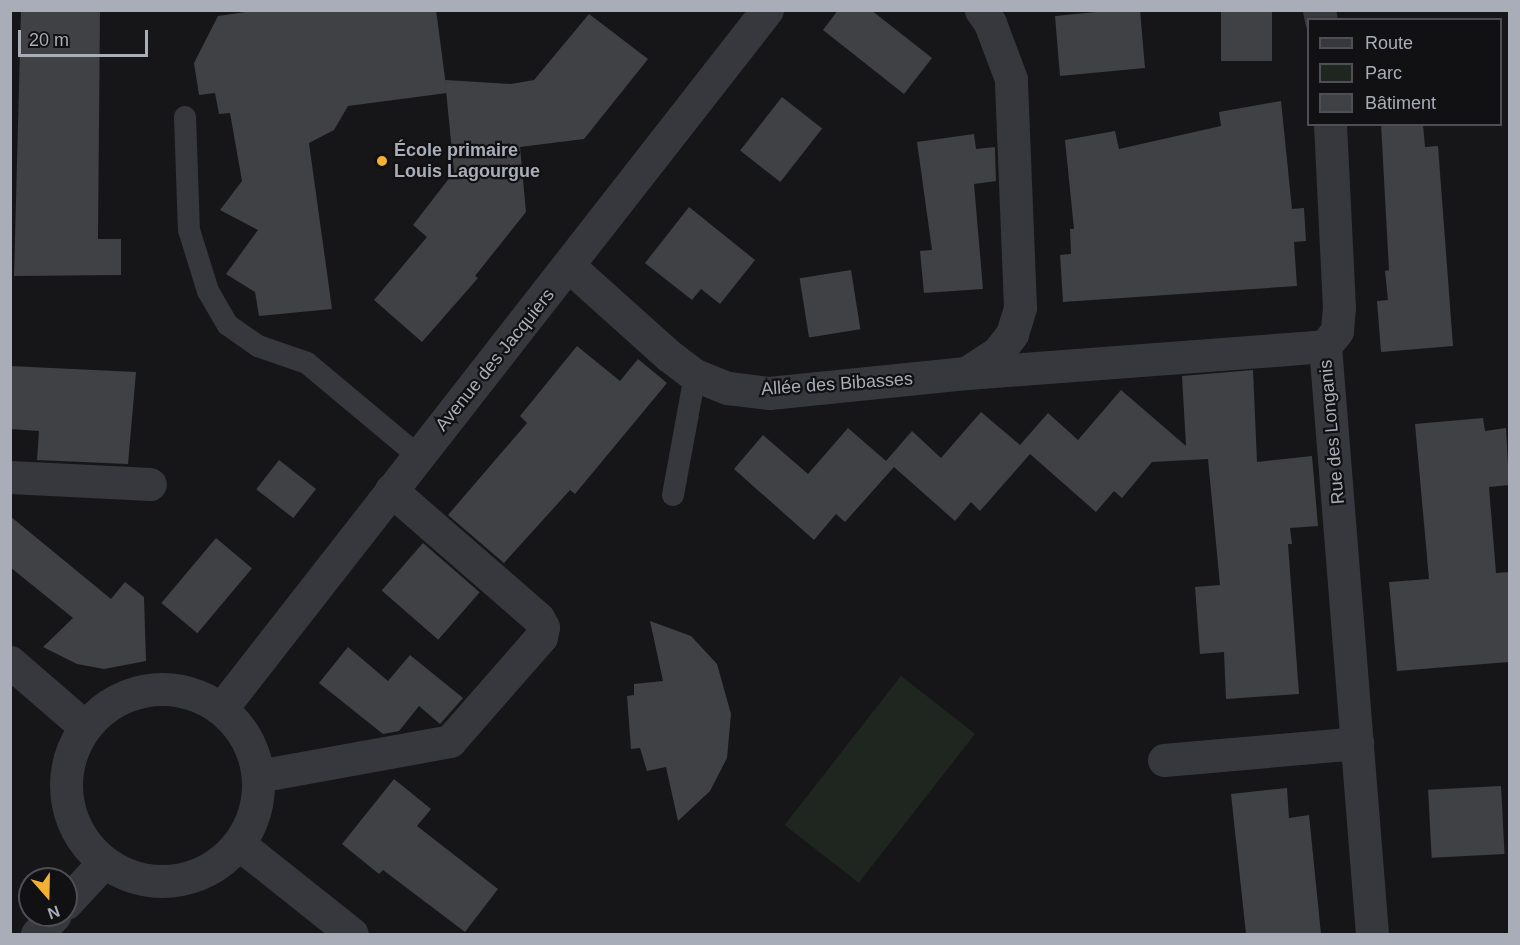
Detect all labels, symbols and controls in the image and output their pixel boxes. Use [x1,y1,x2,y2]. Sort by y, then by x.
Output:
scale bar [21,18,152,56]
legend [1307,18,1502,126]
text: 20 m [29,30,69,50]
text: Route [1365,33,1413,53]
text: Parc [1365,63,1402,83]
text: Bâtiment [1365,93,1436,113]
place label: École primaire Louis Lagourgue [394,140,540,182]
marker: École primaire Louis Lagourgue [375,154,389,168]
street label: Avenue des Jacquiers [431,285,559,435]
street label: Rue des Longanis [1315,359,1349,505]
street label: Allée des Bibasses [760,368,914,400]
north arrow [18,867,78,927]
text: N [45,903,62,922]

